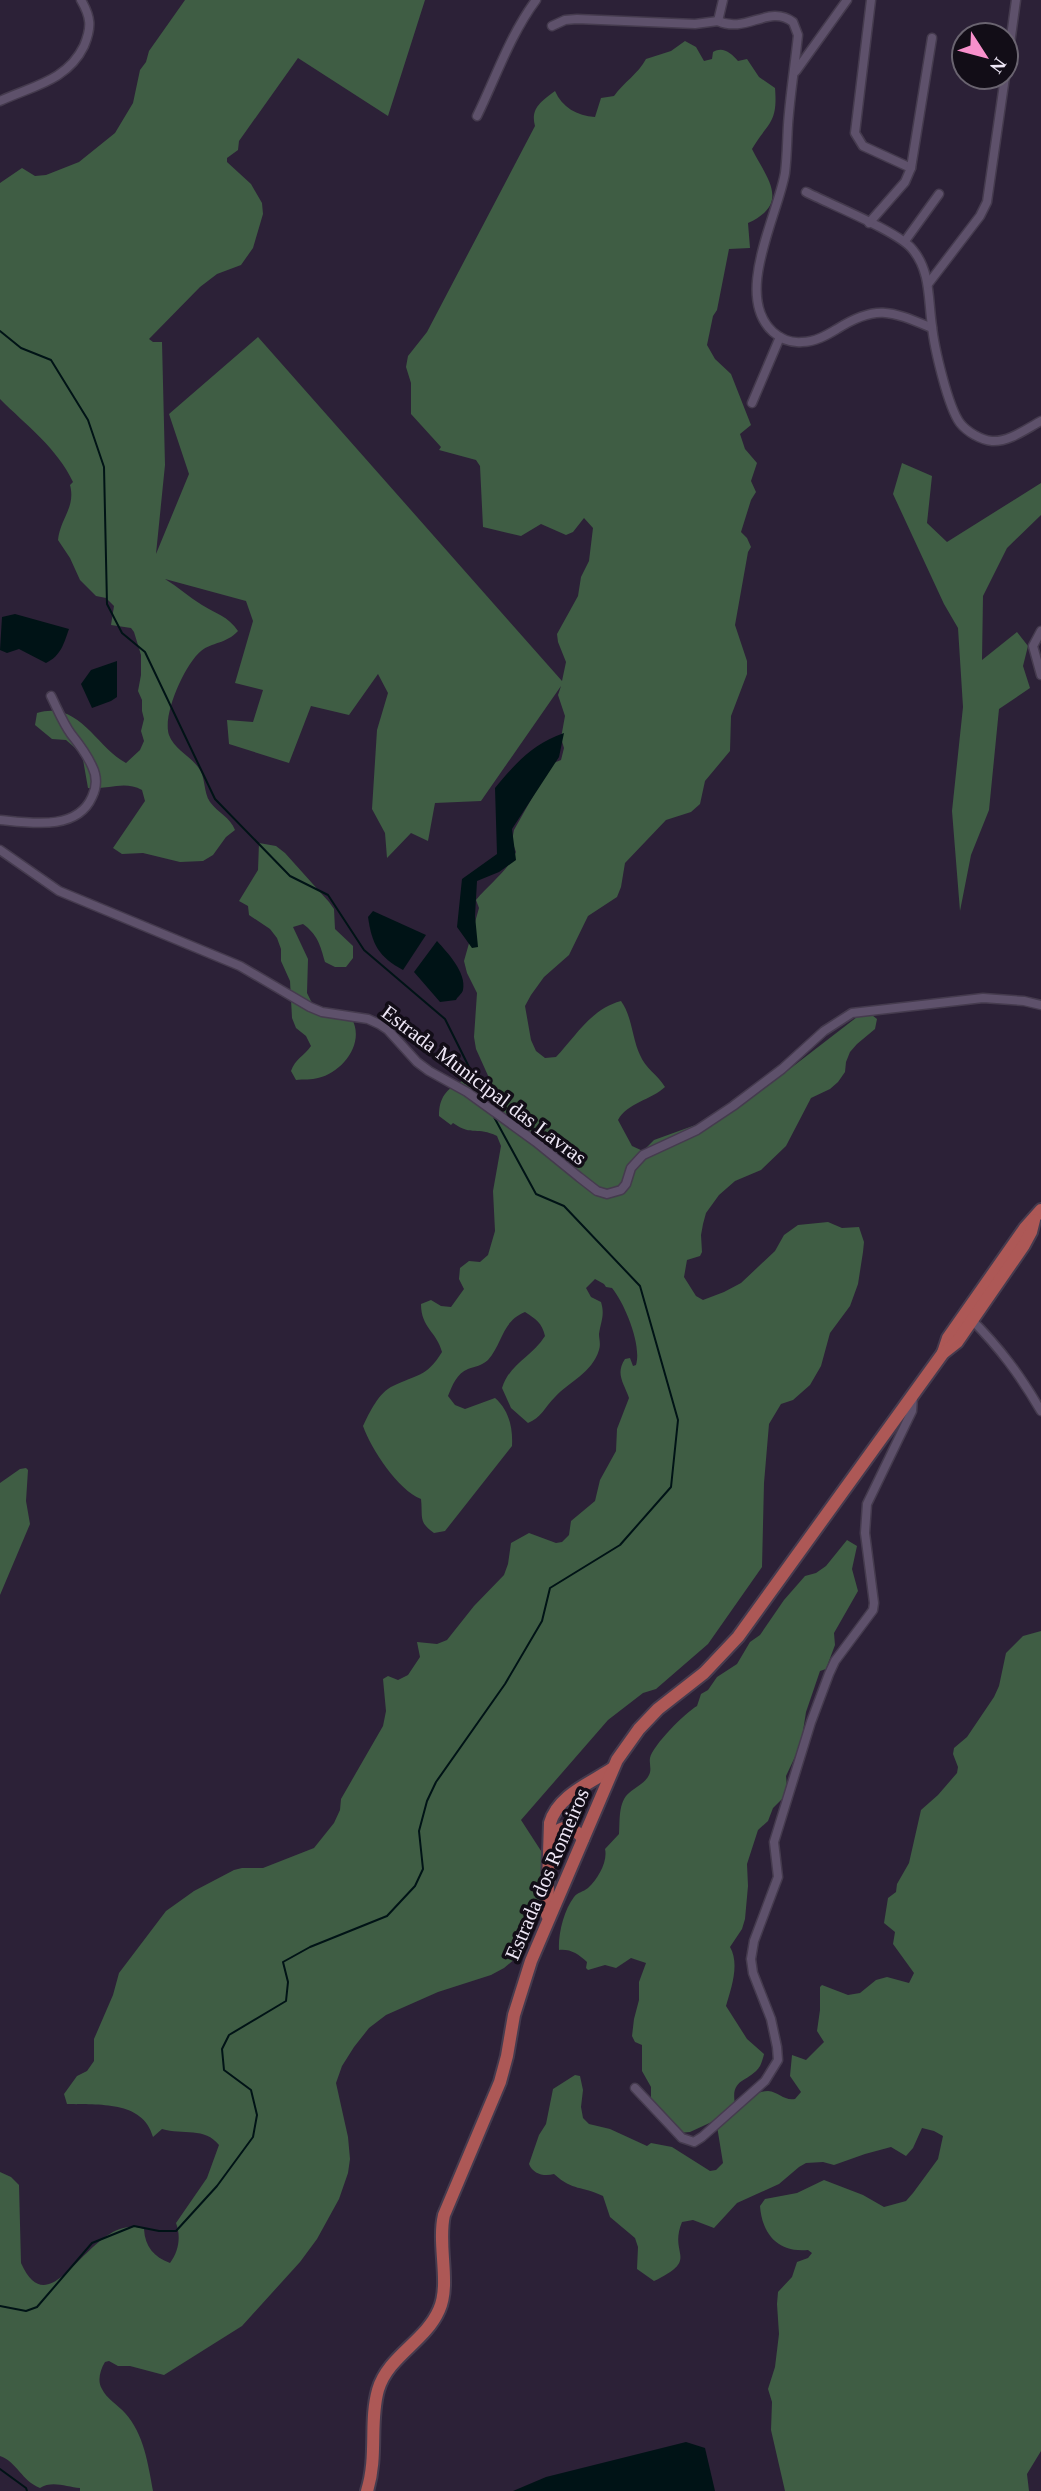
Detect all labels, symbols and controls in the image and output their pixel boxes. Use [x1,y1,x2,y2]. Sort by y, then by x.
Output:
north arrow [950,21,1020,91]
text: N [986,54,1011,78]
street label: Estrada Municipal das Lavras [377,1000,591,1170]
street label: Estrada dos Romeiros [500,1784,594,1964]

